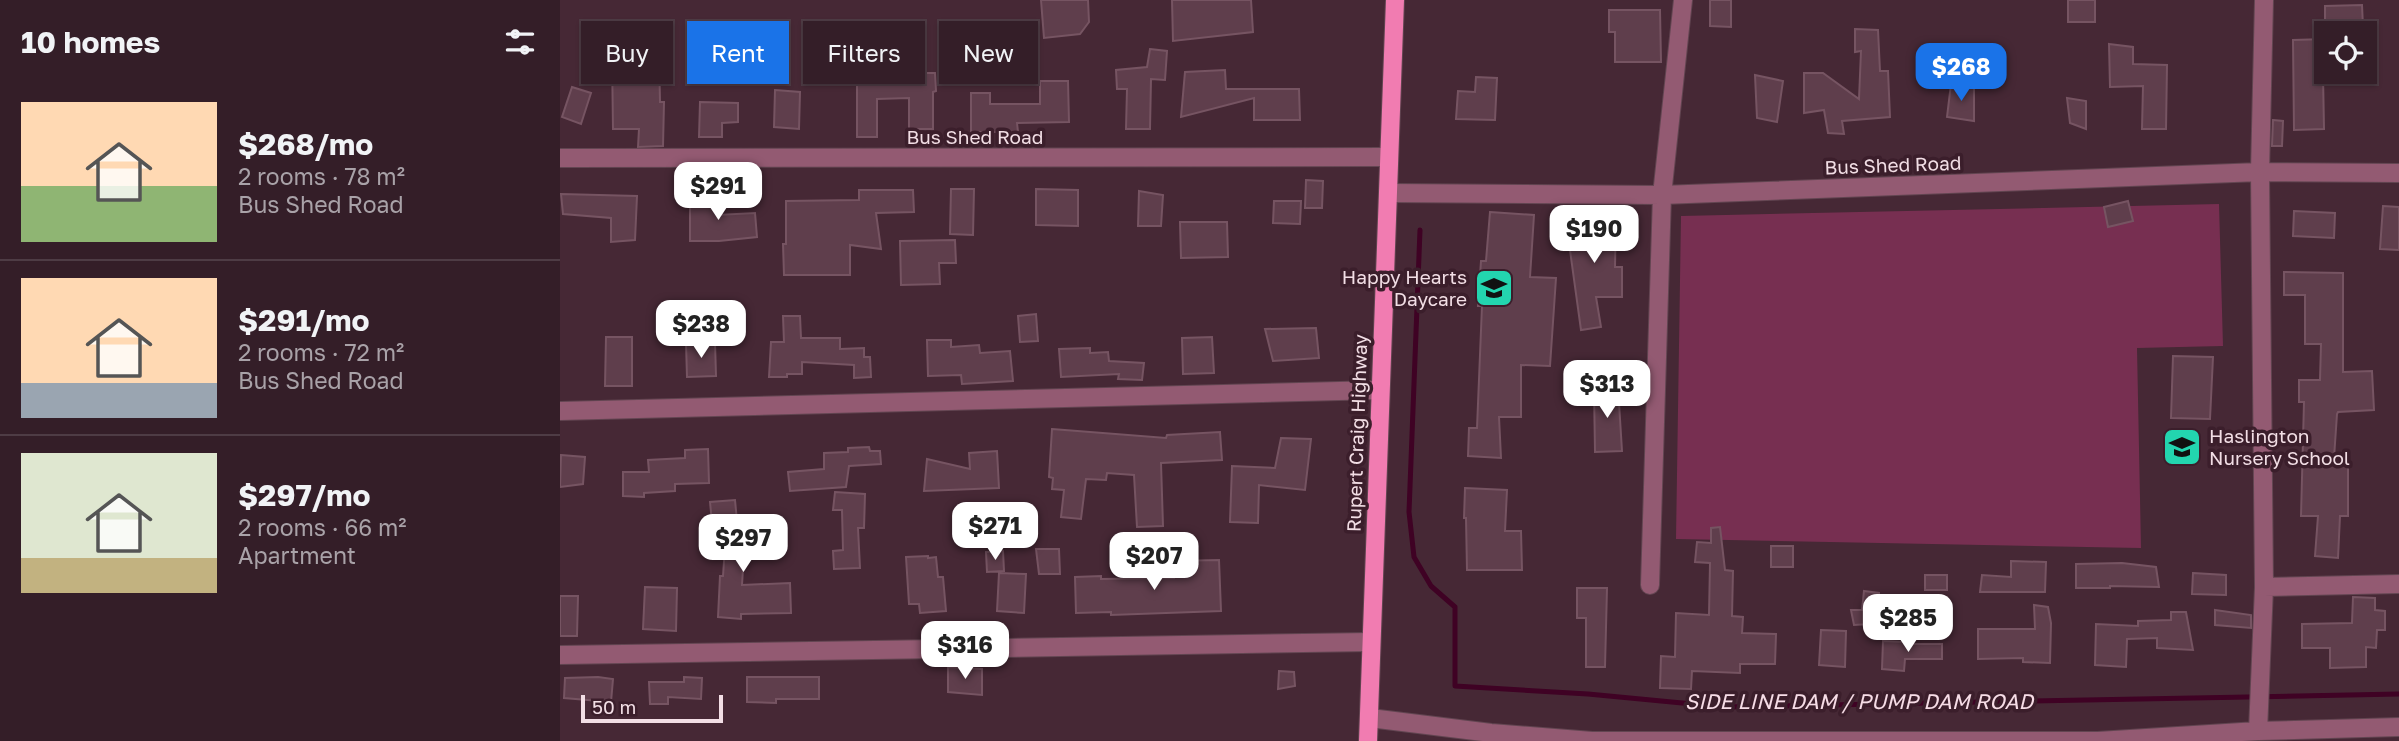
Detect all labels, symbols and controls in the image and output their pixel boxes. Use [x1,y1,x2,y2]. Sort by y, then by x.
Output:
chip: Buy [581,21,673,84]
chip: Rent [687,21,789,84]
chip: Filters [803,21,925,84]
chip: New [939,21,1038,84]
map controls [2314,21,2377,84]
button: locate [2314,21,2377,84]
icon: filters [501,23,539,61]
text: 10 homes [21,24,160,60]
pin: $268 [1920,43,2002,103]
text: $268 [1932,52,1990,80]
street label: Bus Shed Road [907,125,1043,148]
text: $268/mo [238,126,373,162]
icon: home [77,130,161,214]
street label: Bus Shed Road [1824,151,1962,178]
text: 2 rooms · 78 m² [238,162,405,190]
pin: $291 [677,162,759,222]
text: $291 [690,171,746,199]
text: Bus Shed Road [238,190,404,218]
pin: $190 [1553,205,1635,265]
text: $190 [1566,214,1622,242]
place label: Happy Hearts Daycare [1342,265,1467,310]
school or university icon: Happy Hearts Daycare [1473,267,1515,309]
pin: $238 [660,300,742,360]
text: $291/mo [238,302,370,338]
icon: home [77,306,161,390]
text: $238 [672,309,730,337]
street label: Rupert Craig Highway [1342,333,1371,532]
text: 2 rooms · 72 m² [238,338,404,366]
pin: $313 [1566,360,1648,420]
text: Bus Shed Road [238,366,404,394]
text: $313 [1579,369,1635,397]
place label: Haslington Nursery School [2209,424,2350,469]
school or university icon: Haslington Nursery School [2161,426,2203,468]
text: $297/mo [238,477,370,513]
icon: home [77,481,161,565]
pin: $271 [954,503,1036,562]
text: $271 [968,511,1022,539]
text: 2 rooms · 66 m² [238,513,407,541]
pin: $297 [702,514,784,574]
text: $297 [715,523,771,551]
pin: $207 [1113,532,1195,592]
text: Apartment [238,541,356,569]
text: $207 [1126,541,1182,569]
pin: $285 [1867,594,1949,654]
text: $285 [1879,603,1937,631]
pin: $316 [924,622,1006,681]
text: $316 [937,630,993,658]
water label: SIDE LINE DAM / PUMP DAM ROAD [1685,688,2034,714]
scale bar [581,692,723,724]
text: 50 m [592,695,636,718]

